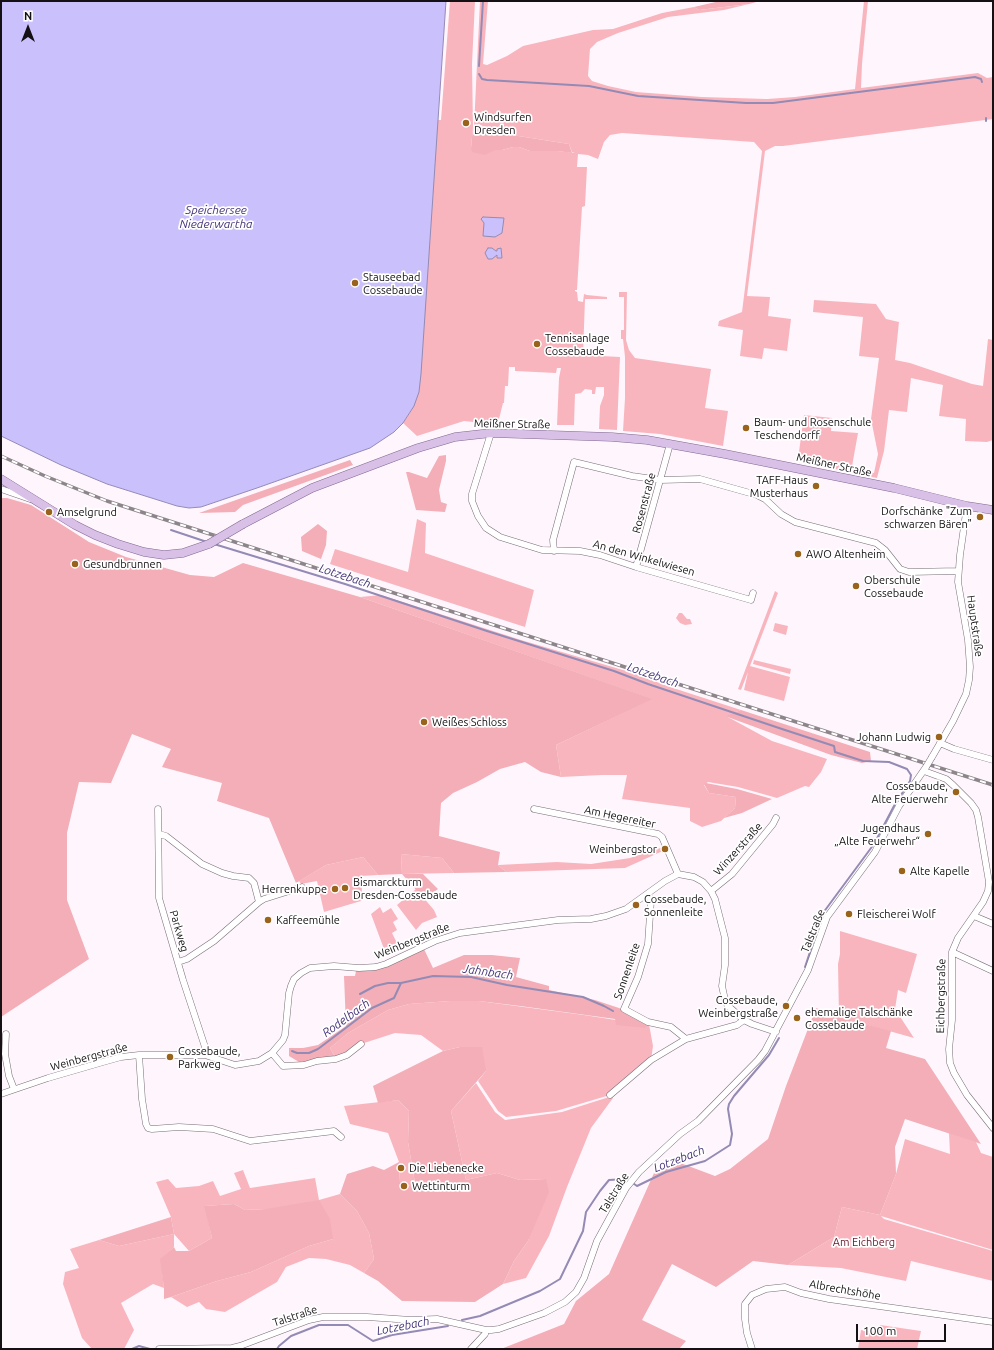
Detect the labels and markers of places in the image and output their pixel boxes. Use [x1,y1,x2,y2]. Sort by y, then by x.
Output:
place label: Windsurfen Dresden [474,110,532,136]
marker: Windsurfen Dresden [461,118,471,128]
place label: Stauseebad Cossebaude [363,270,423,296]
marker: Stauseebad Cossebaude [350,278,360,288]
place label: Tennisanlage Cossebaude [545,331,610,357]
marker: Tennisanlage Cossebaude [532,339,542,349]
place label: Baum- und Rosenschule Teschendorff [754,415,871,441]
marker: Baum- und Rosenschule Teschendorff [741,423,751,433]
place label: TAFF-Haus Musterhaus [750,473,808,499]
marker: TAFF-Haus Musterhaus [811,481,821,491]
place label: Dorfschänke "Zum schwarzen Bären" [881,504,972,530]
place label: Amselgrund [57,505,117,519]
marker: Amselgrund [44,507,54,517]
marker: Dorfschänke "Zum schwarzen Bären" [975,512,985,522]
place label: AWO Altenheim [806,547,885,561]
marker: AWO Altenheim [793,549,803,559]
place label: Gesundbrunnen [83,557,162,571]
marker: Gesundbrunnen [70,559,80,569]
place label: Oberschule Cossebaude [864,573,924,599]
marker: Oberschule Cossebaude [851,581,861,591]
place label: Weißes Schloss [432,715,507,729]
marker: Weißes Schloss [419,717,429,727]
place label: Johann Ludwig [856,730,931,744]
marker: Johann Ludwig [934,732,944,742]
place label: Cossebaude, Alte Feuerwehr [871,779,948,805]
marker: Cossebaude, Alte Feuerwehr [951,787,961,797]
place label: Jugendhaus „Alte Feuerwehr“ [834,821,920,847]
marker: Jugendhaus „Alte Feuerwehr“ [923,829,933,839]
place label: Weinbergstor [589,842,657,856]
marker: Weinbergstor [660,844,670,854]
place label: Alte Kapelle [910,864,970,878]
marker: Alte Kapelle [897,866,907,876]
place label: Bismarckturm Dresden-Cossebaude [353,875,457,901]
place label: Herrenkuppe [262,882,327,896]
marker: Bismarckturm Dresden-Cossebaude [340,883,350,893]
marker: Herrenkuppe [330,884,340,894]
place label: Cossebaude, Sonnenleite [644,892,706,918]
marker: Cossebaude, Sonnenleite [631,900,641,910]
place label: Fleischerei Wolf [857,907,936,921]
marker: Fleischerei Wolf [844,909,854,919]
place label: Kaffeemühle [276,913,340,927]
marker: Kaffeemühle [263,915,273,925]
place label: Cossebaude, Weinbergstraße [698,993,778,1019]
marker: Cossebaude, Weinbergstraße [781,1001,791,1011]
place label: ehemalige Talschänke Cossebaude [805,1005,913,1031]
marker: ehemalige Talschänke Cossebaude [792,1013,802,1023]
place label: Cossebaude, Parkweg [178,1044,240,1070]
marker: Cossebaude, Parkweg [165,1052,175,1062]
place label: Die Liebenecke [409,1161,484,1175]
marker: Die Liebenecke [396,1163,406,1173]
place label: Wettinturm [412,1179,470,1193]
marker: Wettinturm [399,1181,409,1191]

